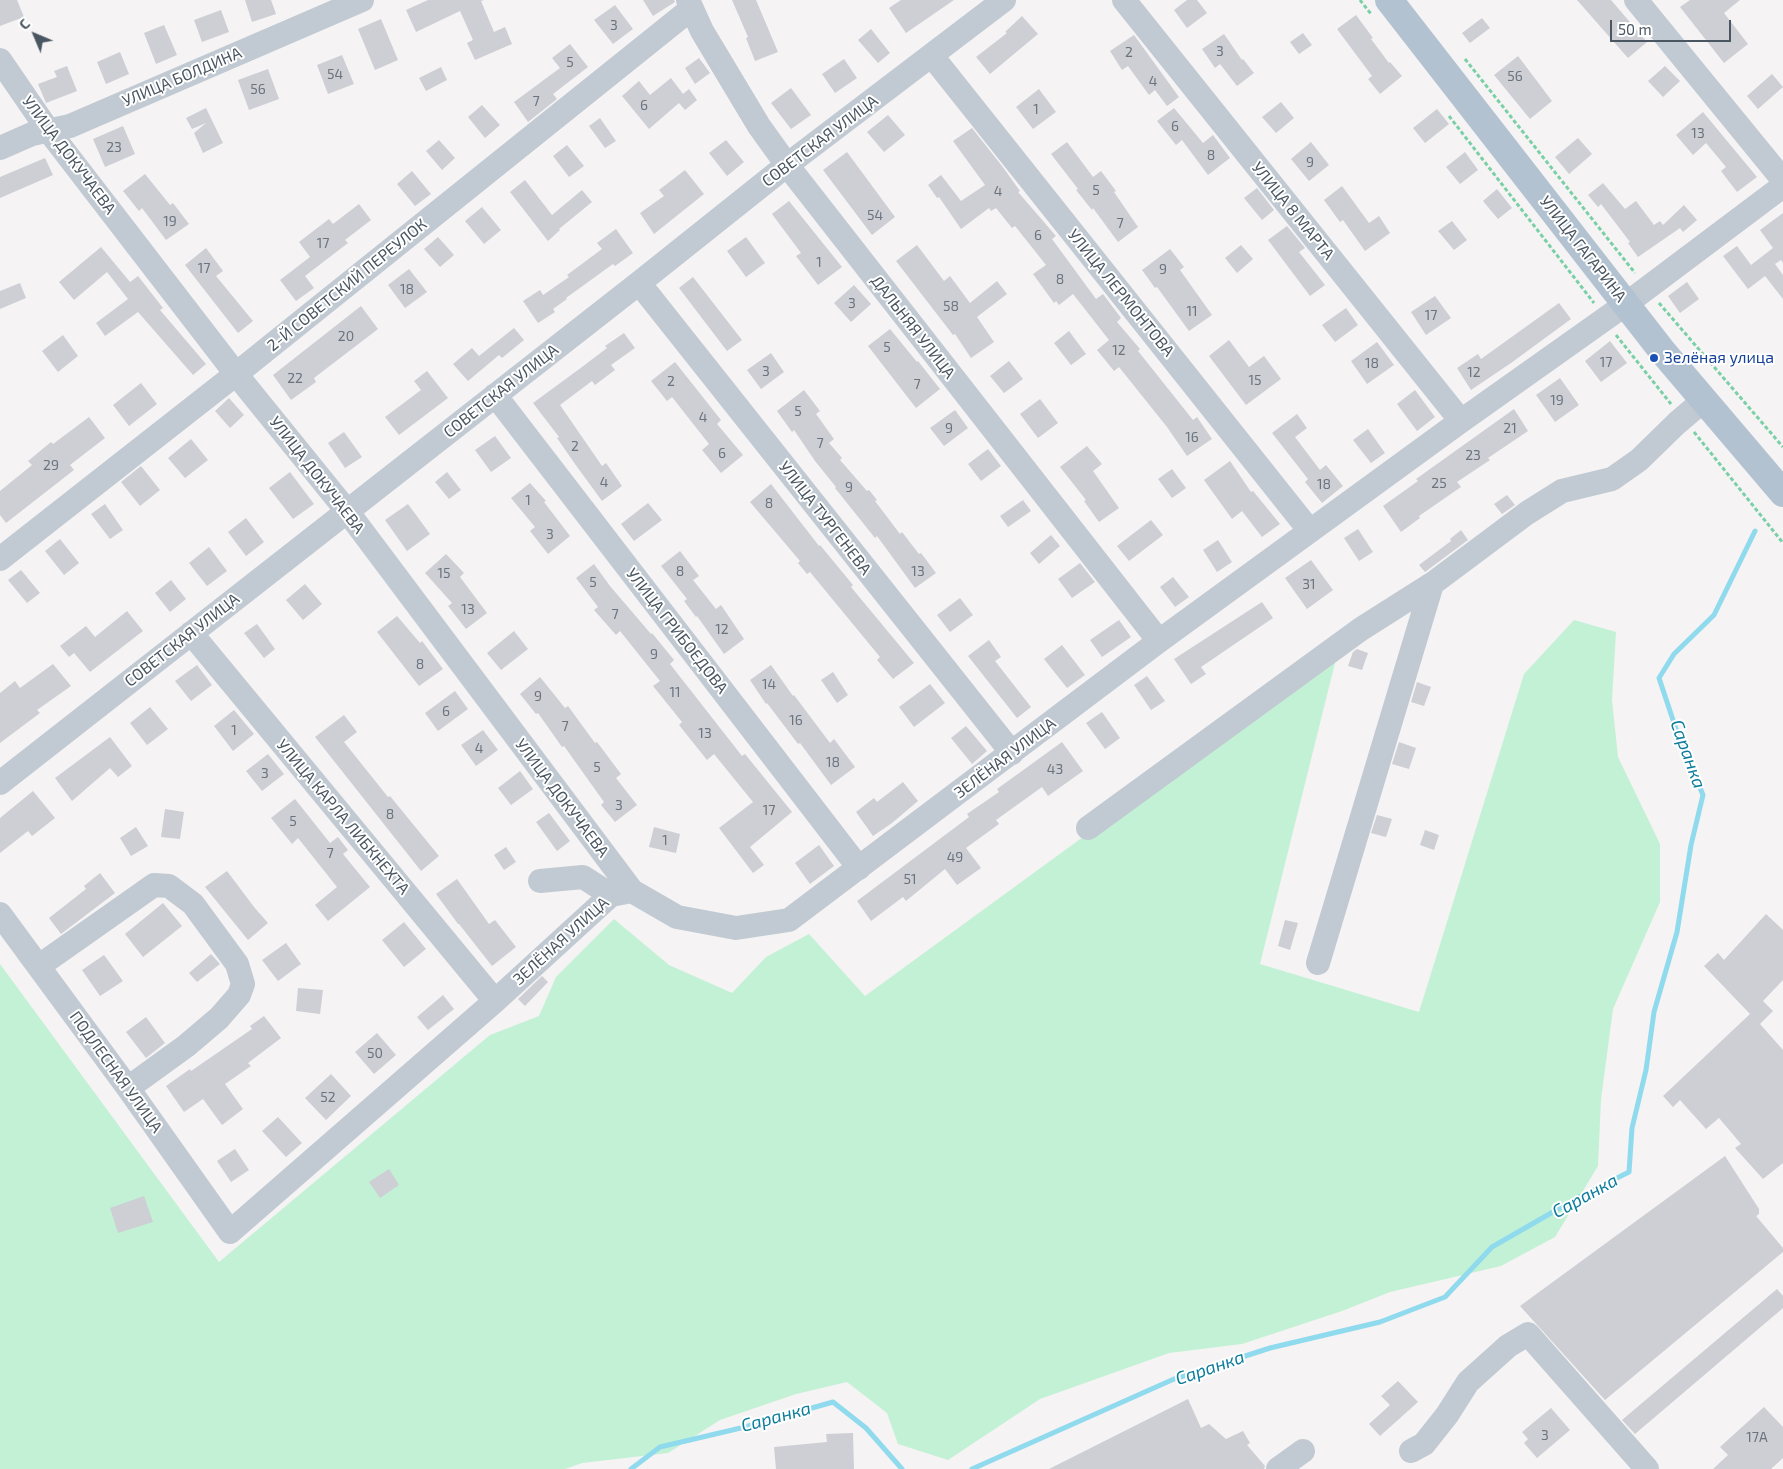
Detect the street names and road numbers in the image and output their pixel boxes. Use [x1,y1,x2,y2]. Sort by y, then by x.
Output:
street label: УЛИЦА БОЛДИНА [119,43,245,111]
street label: СОВЕТСКАЯ УЛИЦА [758,91,882,191]
street label: УЛИЦА ДОКУЧАЕВА [18,92,120,218]
street label: УЛИЦА 8 МАРТА [1248,158,1338,264]
street label: УЛИЦА ГАГАРИНА [1536,192,1630,306]
street label: 2-Й СОВЕТСКИЙ ПЕРЕУЛОК [263,215,431,355]
street label: УЛИЦА ЛЕРМОНТОВА [1064,225,1178,361]
street label: ДАЛЬНЯЯ УЛИЦА [867,272,959,382]
street label: СОВЕТСКАЯ УЛИЦА [440,340,562,442]
street label: УЛИЦА ДОКУЧАЕВА [265,413,369,537]
street label: УЛИЦА ТУРГЕНЕВА [775,457,875,579]
street label: УЛИЦА ГРИБОЕДОВА [622,564,732,698]
street label: СОВЕТСКАЯ УЛИЦА [121,589,243,691]
street label: ЗЕЛЁНАЯ УЛИЦА [951,714,1059,802]
street label: УЛИЦА ДОКУЧАЕВА [511,735,613,861]
street label: УЛИЦА КАРЛА ЛИБКНЕХТА [272,736,414,898]
street label: ЗЕЛЁНАЯ УЛИЦА [509,893,613,989]
street label: ПОДЛЕСНАЯ УЛИЦА [66,1008,166,1136]

